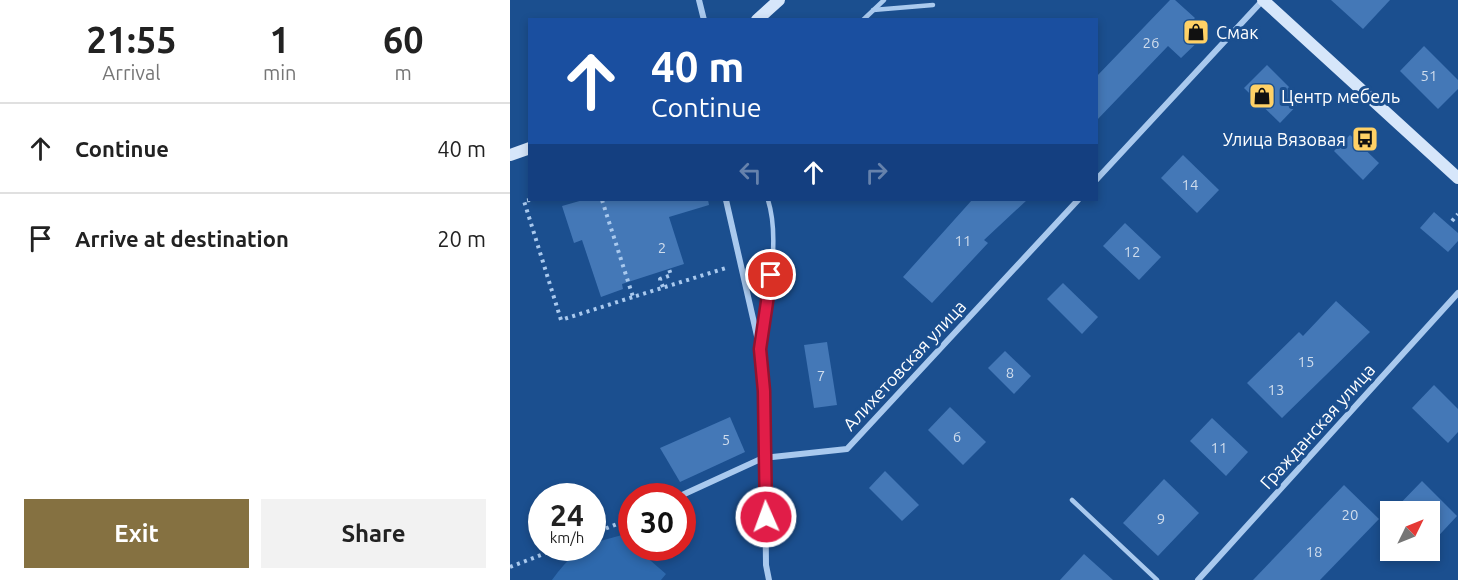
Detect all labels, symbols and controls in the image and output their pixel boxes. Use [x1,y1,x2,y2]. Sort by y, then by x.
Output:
shop icon: Смак [1181,17,1211,47]
text: 21:55 [86,19,177,60]
text: 1 [270,19,290,60]
text: 60 [383,19,424,60]
place label: Смак [1216,22,1259,42]
house number: 26 [1143,34,1159,51]
icon: ahead [552,42,630,120]
text: 40 m [651,43,745,90]
text: Arrival [102,61,161,84]
text: min [263,61,297,84]
text: m [395,61,412,84]
house number: 51 [1421,67,1437,84]
shop icon: Центр мебель [1247,81,1277,111]
place label: Центр мебель [1281,86,1400,106]
text: Continue [651,92,762,122]
bus stop icon: Улица Вязовая [1350,124,1380,154]
place label: Улица Вязовая [1223,129,1346,149]
icon: ahead [24,132,57,165]
text: Continue [75,136,169,161]
text: 40 m [437,136,486,161]
icon: left [734,156,767,189]
icon: ahead [797,156,830,189]
icon: right [860,156,893,189]
house number: 14 [1182,176,1198,193]
icon: arrive [24,222,57,255]
text: Arrive at destination [75,226,289,251]
text: 20 m [437,226,486,251]
house number: 11 [955,232,971,249]
house number: 2 [658,239,666,256]
house number: 12 [1124,243,1140,260]
pin [745,249,796,300]
icon: arrive [754,258,787,291]
street label: Алихетовская улица [839,296,969,434]
house number: 15 [1298,353,1314,370]
street label: Гражданская улица [1256,359,1378,493]
house number: 8 [1006,364,1014,381]
house number: 7 [817,367,825,384]
house number: 13 [1268,381,1284,398]
house number: 6 [953,428,961,445]
house number: 5 [722,431,730,448]
house number: 11 [1211,439,1227,456]
speed limit sign: 30 [618,483,696,561]
position arrow [734,485,798,549]
text: 24 [550,498,584,532]
button: Exit [24,499,249,568]
button: Share [261,499,486,568]
north arrow [1380,501,1440,561]
map controls [1380,501,1440,561]
house number: 20 [1342,506,1358,523]
house number: 9 [1157,510,1165,527]
text: km/h [550,529,584,546]
house number: 18 [1306,543,1322,560]

